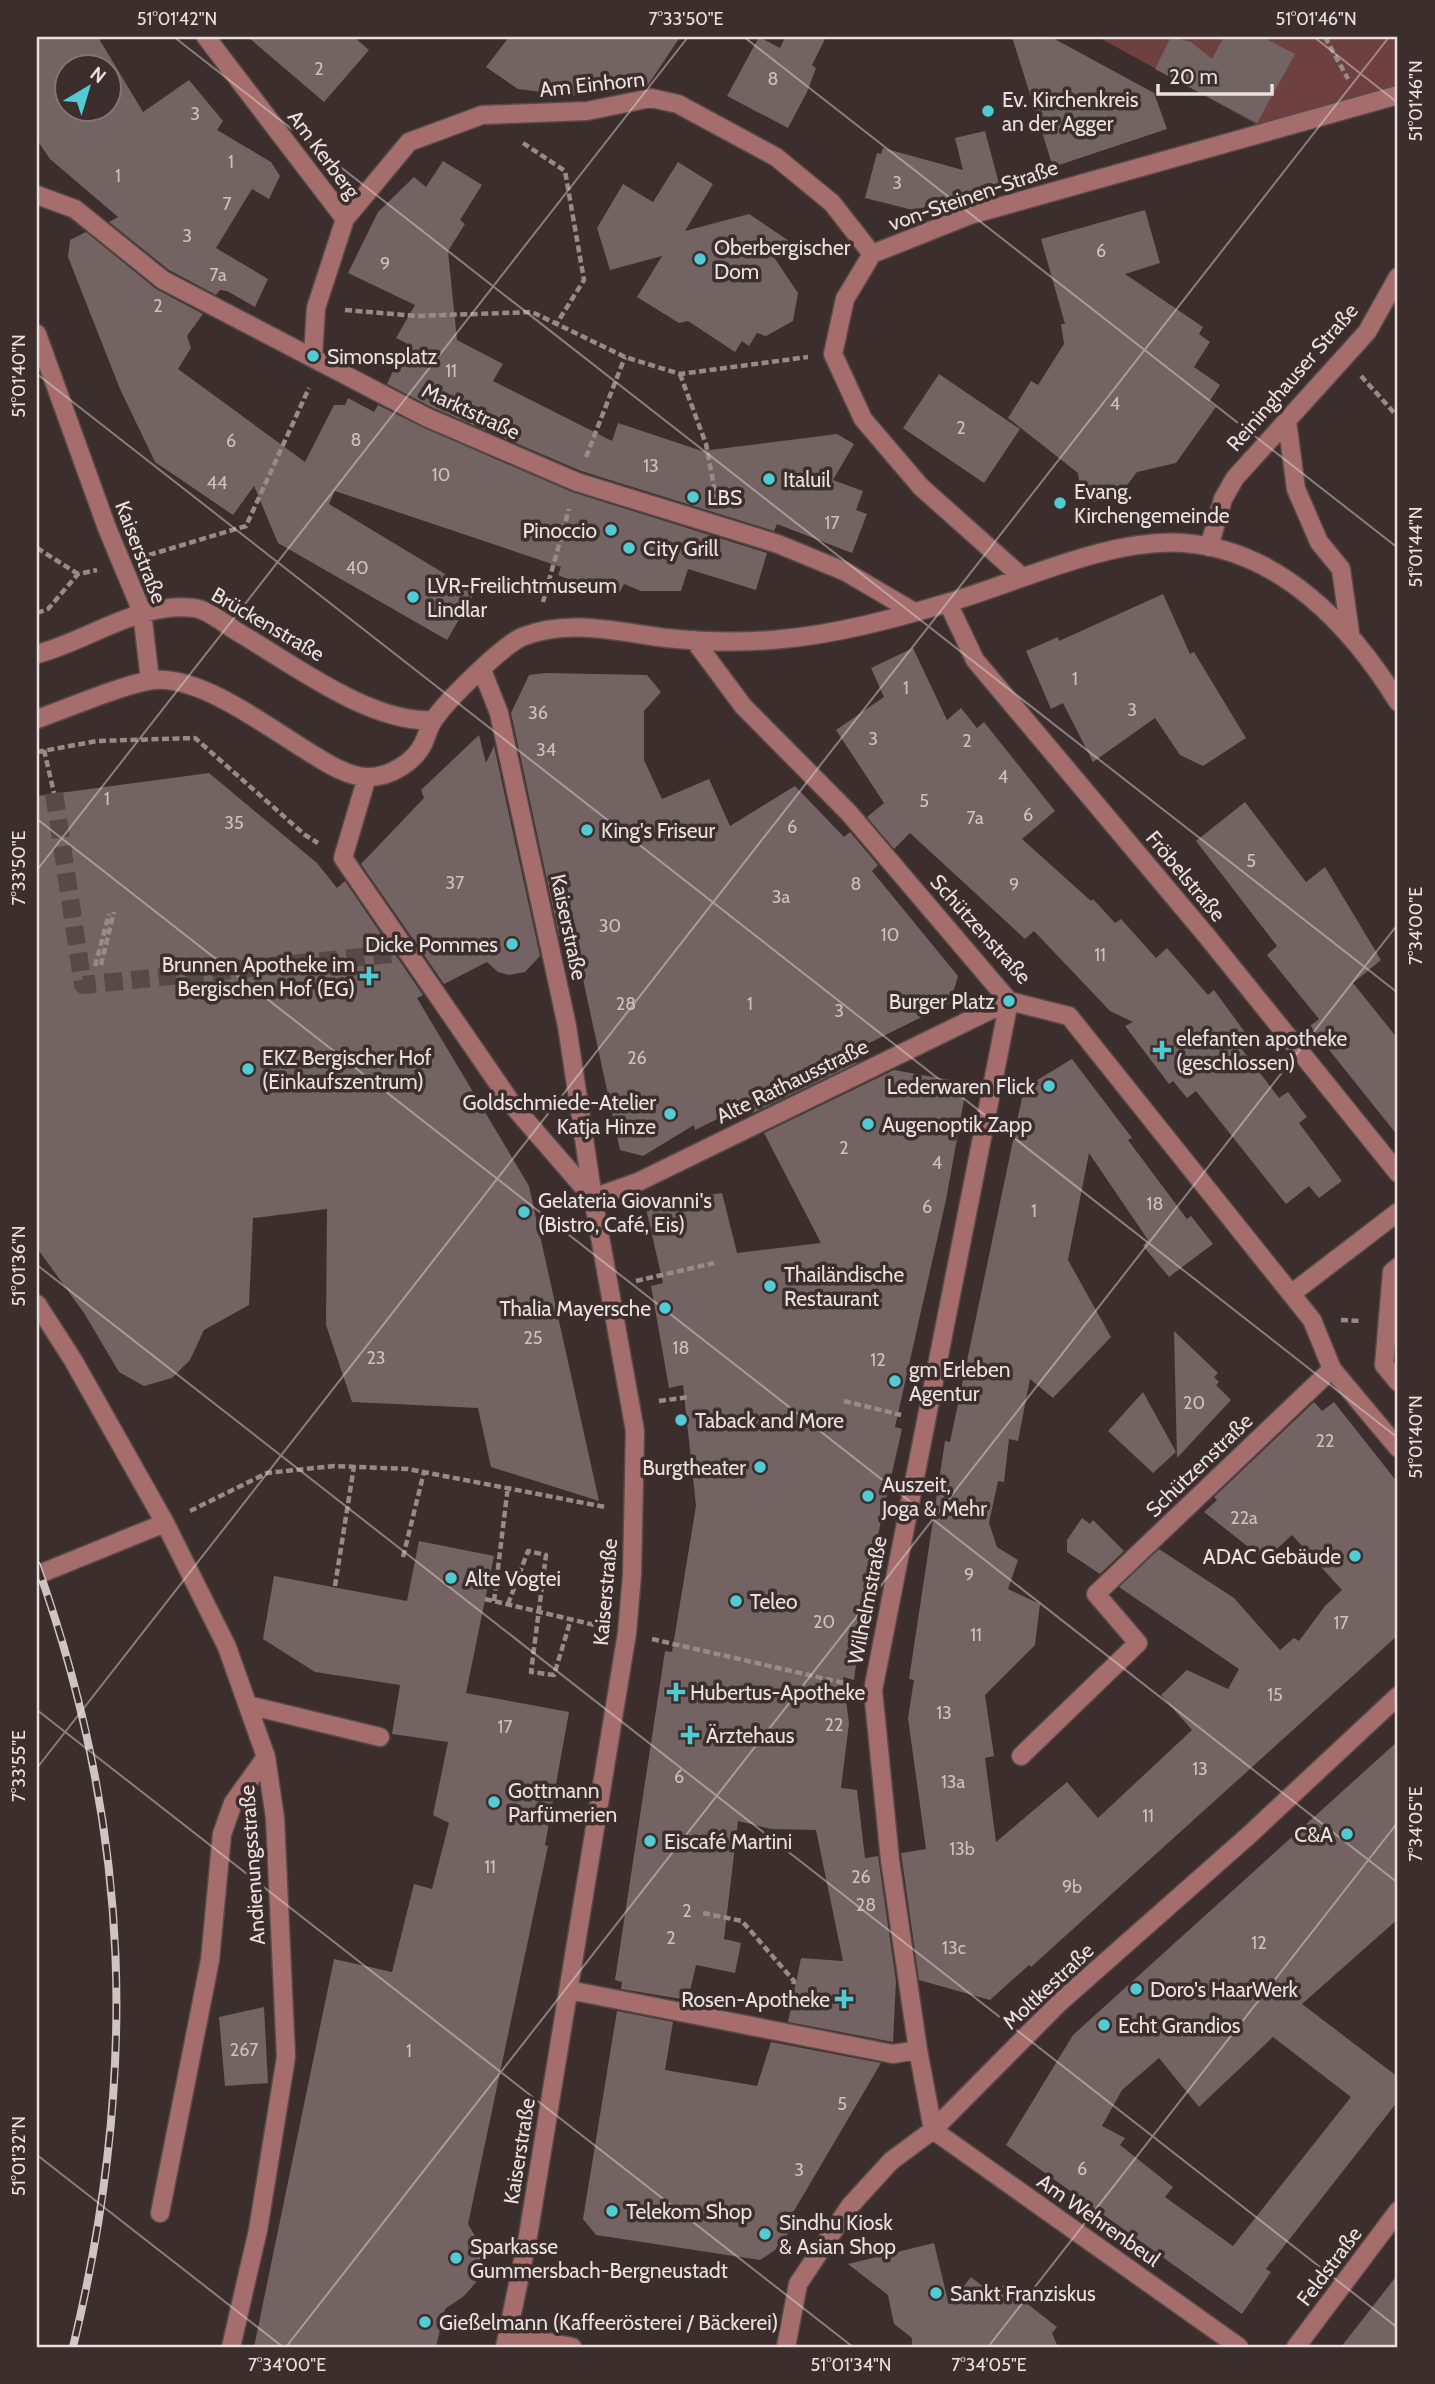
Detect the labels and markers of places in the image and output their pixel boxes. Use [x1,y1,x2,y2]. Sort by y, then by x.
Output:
place label: Ev. Kirchenkreis an der Agger [1002,87,1139,136]
marker: Ev. Kirchenkreis an der Agger [980,103,996,119]
place label: Oberbergischer Dom [714,235,851,284]
marker: Oberbergischer Dom [692,251,708,267]
place label: Simonsplatz [327,344,438,369]
marker: Simonsplatz [305,348,321,364]
place label: Italuil [783,467,831,492]
marker: Italuil [761,471,777,487]
place label: Evang. Kirchengemeinde [1074,479,1230,528]
place label: LBS [707,485,742,510]
marker: LBS [685,489,701,505]
marker: Evang. Kirchengemeinde [1052,495,1068,511]
place label: Pinoccio [522,518,597,543]
marker: Pinoccio [603,522,619,538]
place label: City Grill [643,536,718,561]
marker: City Grill [621,540,637,556]
place label: LVR-Freilichtmuseum Lindlar [427,573,617,622]
marker: LVR-Freilichtmuseum Lindlar [405,589,421,605]
place label: King's Friseur [601,818,715,843]
marker: King's Friseur [579,822,595,838]
place label: Dicke Pommes [365,932,498,957]
marker: Dicke Pommes [504,936,520,952]
place label: Brunnen Apotheke im Bergischen Hof (EG) [162,952,355,1001]
marker: Brunnen Apotheke im Bergischen Hof (EG) [361,968,377,984]
place label: Burger Platz [889,989,995,1014]
marker: Burger Platz [1001,993,1017,1009]
place label: elefanten apotheke (geschlossen) [1176,1026,1347,1075]
marker: elefanten apotheke (geschlossen) [1154,1042,1170,1058]
place label: EKZ Bergischer Hof (Einkaufszentrum) [262,1045,432,1094]
marker: EKZ Bergischer Hof (Einkaufszentrum) [240,1061,256,1077]
place label: Lederwaren Flick [887,1074,1036,1099]
marker: Lederwaren Flick [1041,1078,1057,1094]
place label: Goldschmiede-Atelier Katja Hinze [462,1090,656,1140]
marker: Goldschmiede-Atelier Katja Hinze [662,1106,678,1122]
place label: Augenoptik Zapp [882,1112,1032,1137]
marker: Augenoptik Zapp [860,1116,876,1132]
place label: Gelateria Giovanni's (Bistro, Café, Eis) [538,1188,712,1237]
marker: Gelateria Giovanni's (Bistro, Café, Eis) [516,1204,532,1220]
place label: Thailändische Restaurant [784,1262,904,1311]
marker: Thailändische Restaurant [762,1278,778,1294]
place label: Thalia Mayersche [500,1296,651,1321]
marker: Thalia Mayersche [657,1300,673,1316]
place label: gm Erleben Agentur [909,1357,1010,1406]
marker: gm Erleben Agentur [887,1373,903,1389]
place label: Taback and More [695,1408,844,1433]
marker: Taback and More [673,1412,689,1428]
place label: Burgtheater [642,1455,746,1480]
marker: Burgtheater [752,1459,768,1475]
place label: Auszeit, Joga & Mehr [881,1472,987,1521]
marker: Auszeit, Joga & Mehr [860,1488,876,1504]
place label: ADAC Gebäude [1203,1544,1341,1569]
marker: ADAC Gebäude [1347,1548,1363,1564]
place label: Alte Vogtei [465,1566,561,1591]
marker: Alte Vogtei [443,1570,459,1586]
place label: Teleo [750,1589,797,1614]
marker: Teleo [728,1593,744,1609]
place label: Hubertus-Apotheke [690,1680,866,1705]
marker: Hubertus-Apotheke [668,1684,684,1700]
place label: Ärztehaus [706,1723,795,1748]
marker: Ärztehaus [680,1725,700,1745]
place label: Gottmann Parfümerien [508,1778,617,1827]
marker: Gottmann Parfümerien [486,1794,502,1810]
place label: C&A [1294,1822,1333,1847]
marker: C&A [1339,1826,1355,1842]
place label: Eiscafé Martini [664,1829,792,1854]
marker: Eiscafé Martini [642,1833,658,1849]
place label: Doro's HaarWerk [1150,1977,1299,2002]
marker: Doro's HaarWerk [1128,1981,1144,1997]
place label: Rosen-Apotheke [681,1987,830,2012]
marker: Rosen-Apotheke [836,1991,852,2007]
place label: Echt Grandios [1118,2013,1241,2038]
marker: Echt Grandios [1096,2017,1112,2033]
place label: Telekom Shop [626,2199,752,2224]
marker: Telekom Shop [604,2203,620,2219]
place label: Sindhu Kiosk & Asian Shop [779,2210,896,2259]
marker: Sindhu Kiosk & Asian Shop [757,2226,773,2242]
place label: Sparkasse Gummersbach-Bergneustadt [470,2234,728,2283]
marker: Sparkasse Gummersbach-Bergneustadt [448,2250,464,2266]
place label: Sankt Franziskus [950,2281,1096,2306]
marker: Sankt Franziskus [928,2285,944,2301]
place label: Gießelmann (Kaffeerösterei / Bäckerei) [439,2310,778,2335]
marker: Gießelmann (Kaffeerösterei / Bäckerei) [417,2314,433,2330]

